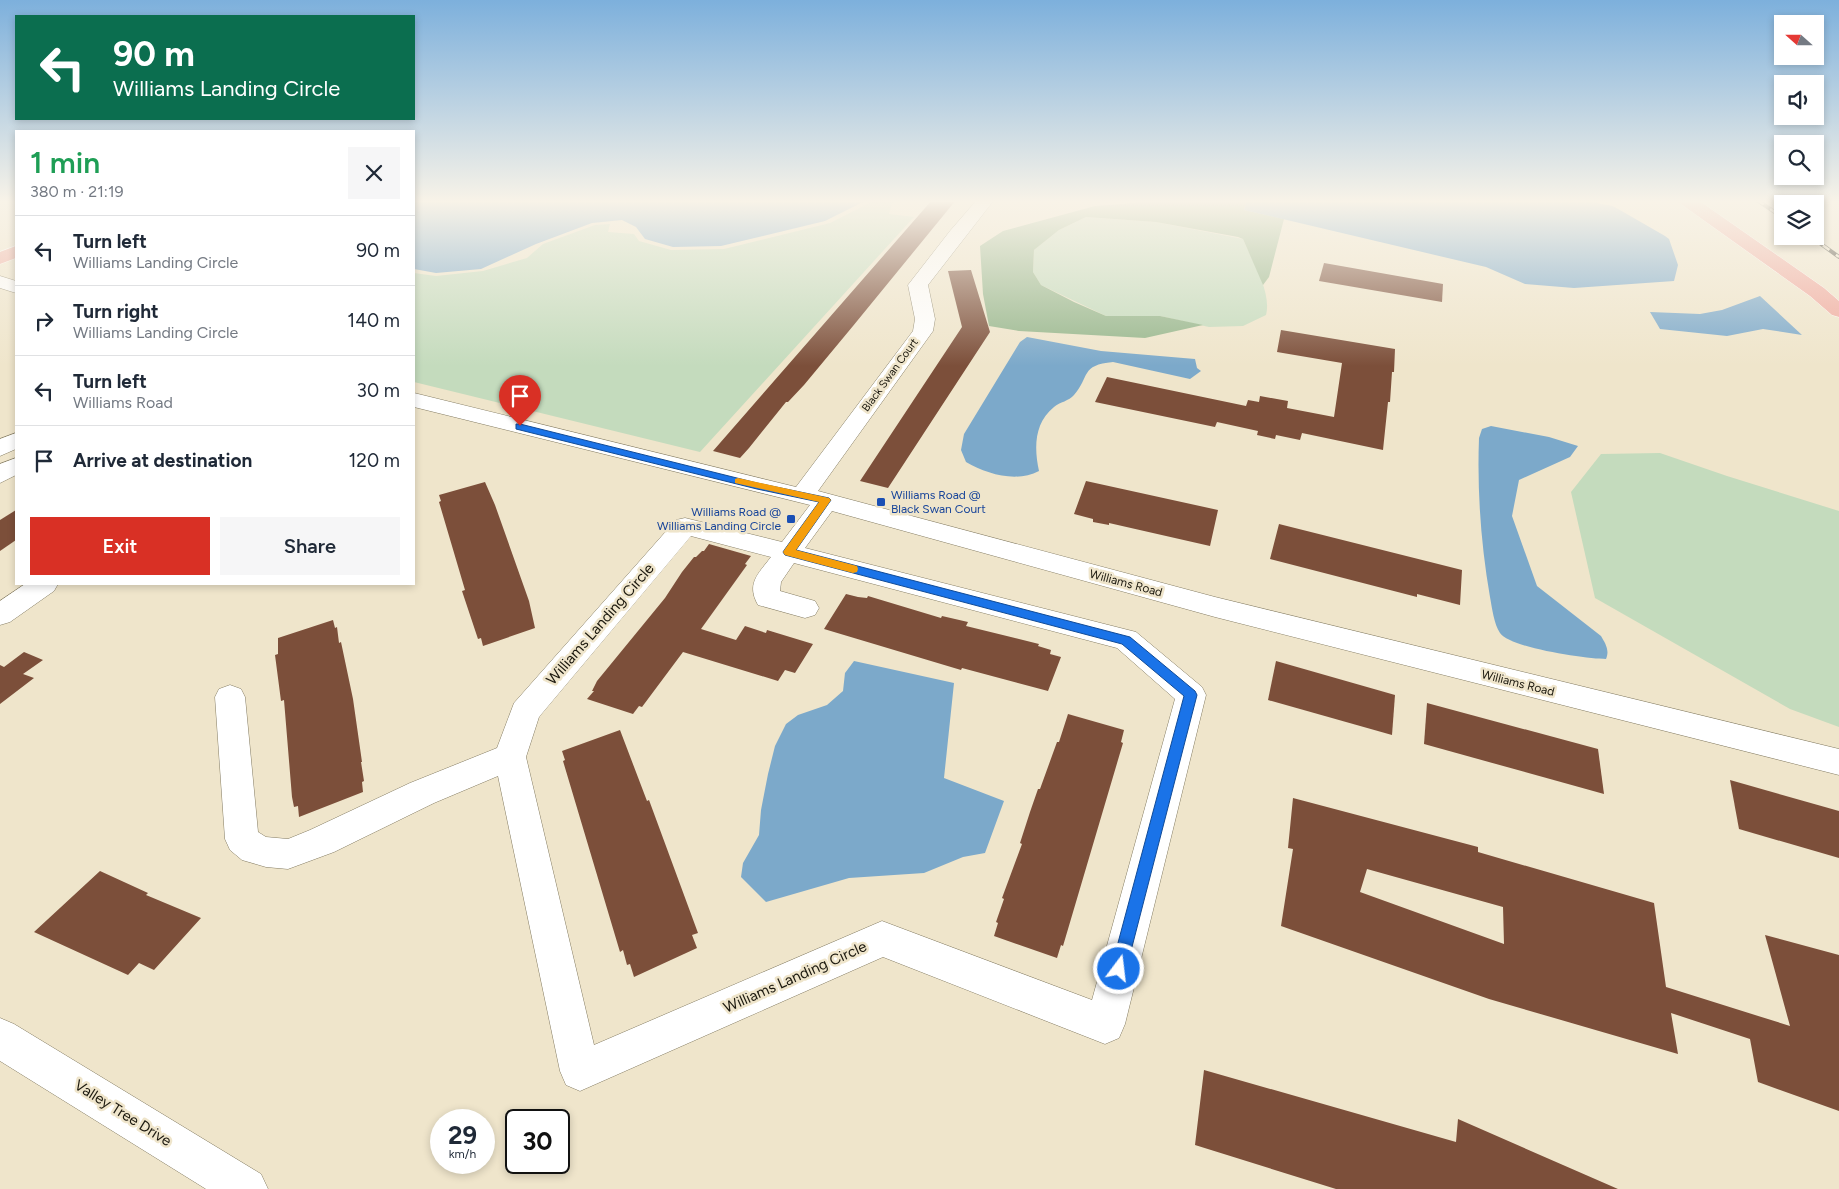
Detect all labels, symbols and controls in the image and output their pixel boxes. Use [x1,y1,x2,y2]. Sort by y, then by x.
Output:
north arrow [1774,15,1824,65]
map controls [1774,15,1824,245]
text: 90 m [113,33,195,75]
icon: left [30,35,95,100]
text: Williams Landing Circle [113,75,340,102]
button: sound [1774,75,1824,125]
button: search [1774,135,1824,185]
text: 1 min [30,144,100,181]
button: close [348,147,400,199]
text: 380 m · 21:19 [30,182,124,201]
button: layers [1774,195,1824,245]
text: Turn left [73,230,147,253]
icon: left [30,237,58,265]
text: 90 m [356,239,400,262]
text: Williams Landing Circle [73,253,238,272]
text: Turn right [73,300,159,323]
icon: right [30,307,58,335]
text: 140 m [347,309,400,332]
text: Williams Landing Circle [73,323,238,342]
street label: Black Swan Court [859,336,921,414]
text: Turn left [73,370,147,393]
pin [499,375,541,426]
icon: left [30,377,58,405]
text: 30 m [357,379,400,402]
icon: arrive [506,382,534,410]
text: Williams Road [73,393,173,412]
icon: arrive [30,447,58,475]
text: Arrive at destination [73,449,252,472]
text: 120 m [348,449,400,472]
place label: Williams Road @ Black Swan Court [891,488,986,516]
marker: Williams Road @ Black Swan Court [875,496,887,508]
place label: Williams Road @ Williams Landing Circle [657,505,781,533]
marker: Williams Road @ Williams Landing Circle [785,513,797,525]
button: Exit [30,517,210,575]
button: Share [220,517,400,575]
street label: Williams Landing Circle [542,560,658,688]
street label: Williams Road [1088,567,1164,599]
street label: Williams Road [1480,667,1556,699]
street label: Williams Landing Circle [721,937,869,1017]
position arrow [1092,942,1144,994]
street label: Valley Tree Drive [71,1076,175,1150]
speed limit sign: 30 [505,1109,570,1174]
text: 29 [448,1120,477,1150]
text: km/h [449,1147,476,1161]

